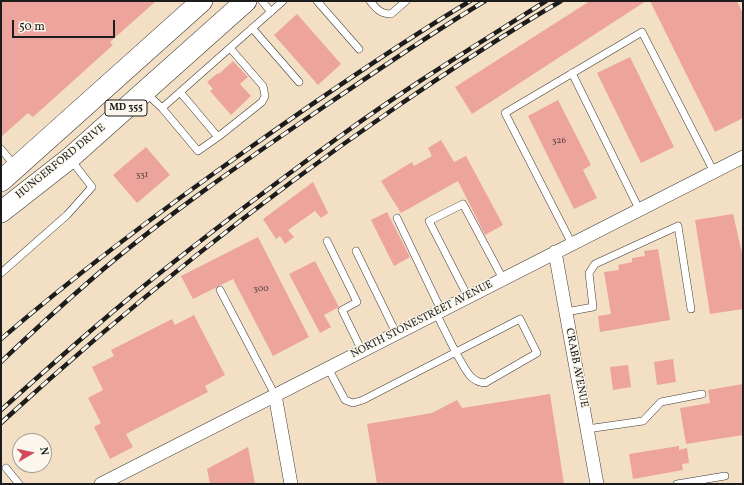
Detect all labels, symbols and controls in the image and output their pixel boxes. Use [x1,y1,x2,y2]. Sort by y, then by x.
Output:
scale bar [14,12,117,38]
text: 50 m [19,19,45,35]
road number: MD 355 [105,100,147,116]
street label: HUNGERFORD DRIVE [13,122,109,202]
house number: 326 [552,136,566,146]
house number: 331 [136,170,148,180]
street label: NORTH STONESTREET AVENUE [349,278,495,362]
house number: 300 [253,284,269,294]
street label: CRABB AVENUE [562,327,590,409]
north arrow [12,433,52,473]
text: N [35,446,51,456]

